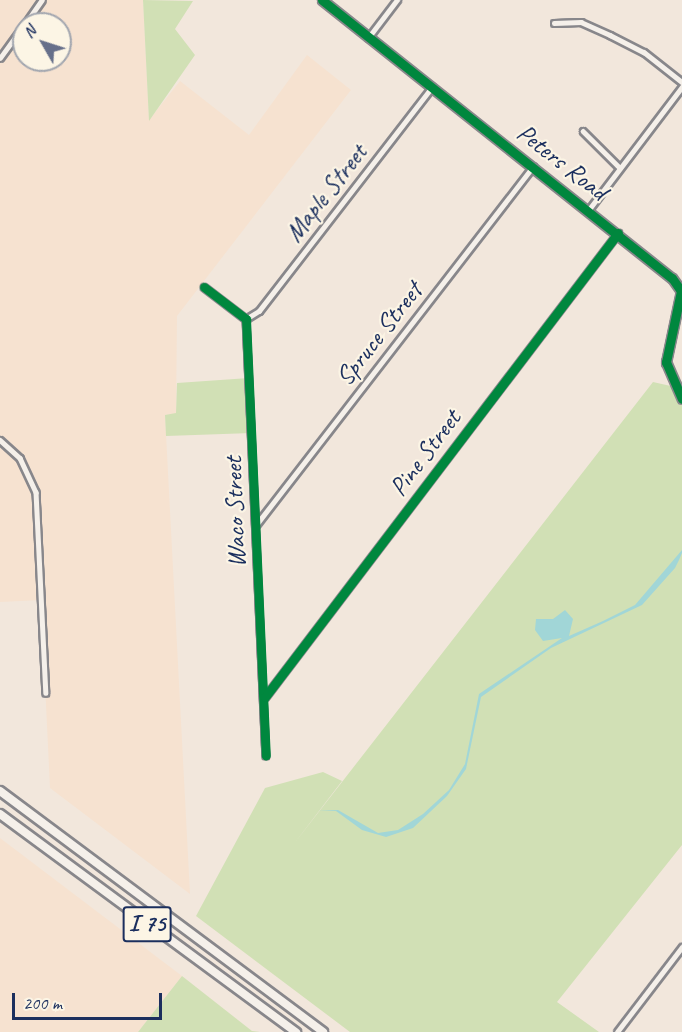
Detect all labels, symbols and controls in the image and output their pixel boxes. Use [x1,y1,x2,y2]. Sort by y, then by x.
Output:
north arrow [12,12,72,72]
text: N [19,22,40,42]
street label: Peters Road [511,117,613,207]
street label: Maple Street [278,138,374,248]
street label: Spruce Street [329,276,429,392]
street label: Pine Street [382,404,468,502]
street label: Waco Street [217,456,253,568]
road number: I 75 [122,903,172,945]
scale bar [15,981,165,1019]
text: 200 m [23,992,62,1014]

